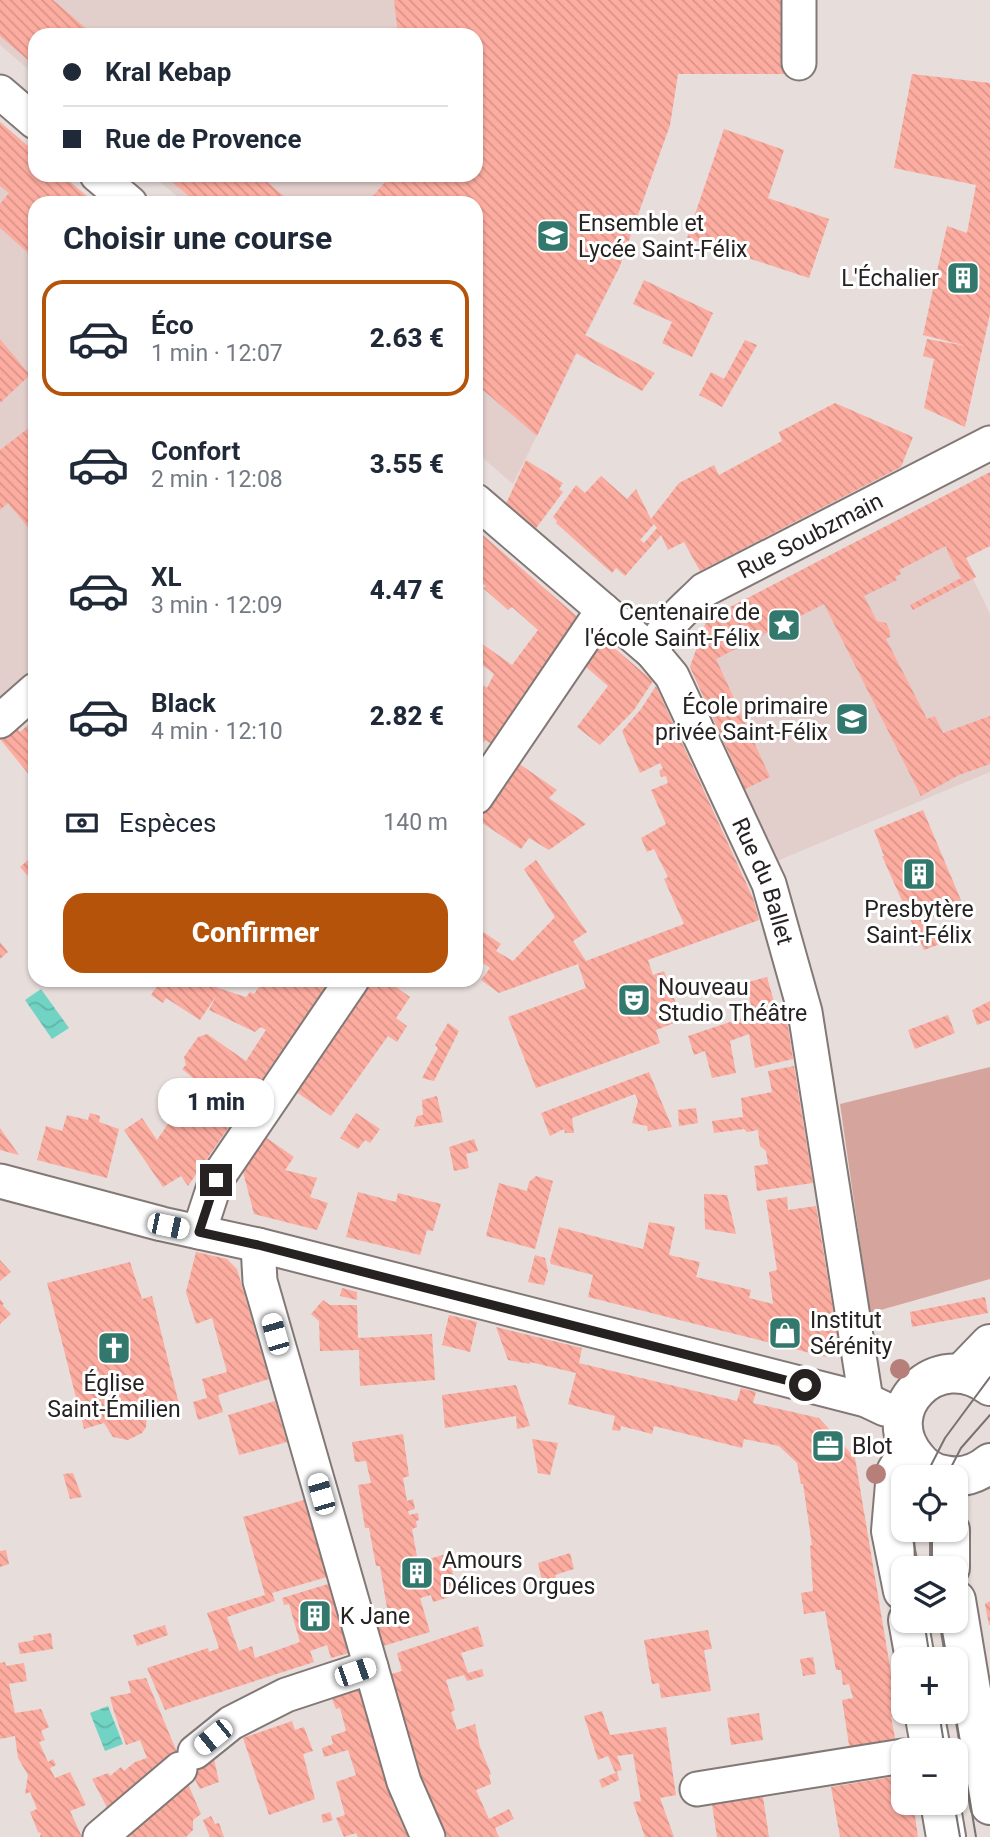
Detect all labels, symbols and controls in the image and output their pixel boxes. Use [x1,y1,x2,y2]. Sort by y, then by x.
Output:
text: Kral Kebap [105,57,231,87]
text: Rue de Provence [105,124,301,154]
place label: Ensemble et Lycée Saint-Félix [578,210,747,263]
school or university icon: Ensemble et Lycée Saint-Félix [534,217,572,255]
text: Choisir une course [63,219,332,257]
building icon: L'Échalier [944,259,982,297]
place label: L'Échalier [841,264,939,292]
icon: car [67,307,130,370]
text: Éco [151,310,194,340]
text: 2.63 € [370,323,444,353]
text: 1 min · 12:07 [151,340,283,367]
icon: car [67,433,130,496]
text: Confort [151,436,240,466]
text: 3.55 € [370,449,444,479]
text: 2 min · 12:08 [151,466,283,493]
street label: Rue Soubzmain [733,487,887,584]
icon: car [67,559,130,622]
text: XL [151,562,182,592]
text: 4.47 € [370,575,444,605]
text: 3 min · 12:09 [151,592,283,619]
place label: Centenaire de l'école Saint-Félix [585,599,760,652]
place icon: Centenaire de l'école Saint-Félix [765,606,803,644]
icon: car [67,685,130,748]
text: Black [151,688,216,718]
place label: École primaire privée Saint-Félix [655,692,828,746]
school or university icon: École primaire privée Saint-Félix [833,700,871,738]
text: 2.82 € [370,701,444,731]
text: 4 min · 12:10 [151,718,283,745]
icon: cash [63,804,101,842]
text: Espèces [119,808,216,838]
text: 140 m [383,809,448,836]
street label: Rue du Ballet [726,813,799,948]
building icon: Presbytère Saint-Félix [900,855,938,893]
button: Confirmer [63,893,448,973]
place label: Presbytère Saint-Félix [864,896,974,949]
place label: Nouveau Studio Théâtre [658,974,807,1027]
theatre icon: Nouveau Studio Théâtre [615,981,653,1019]
callout: 1 min [158,1078,274,1128]
text: 1 min [187,1089,245,1116]
route end [200,1164,232,1196]
car [146,1211,191,1241]
place label: Institut Sérénity [810,1307,892,1360]
car [260,1311,291,1357]
shop icon: Institut Sérénity [766,1314,804,1352]
church icon: Église Saint-Émilien [95,1329,133,1367]
place label: Église Saint-Émilien [47,1369,181,1423]
route start [789,1369,821,1401]
office icon: Blot [809,1427,847,1465]
place label: Blot [852,1433,893,1460]
map controls [891,1465,968,1815]
button: locate [891,1465,968,1542]
car [306,1471,337,1517]
place label: Amours Délices Orgues [442,1547,595,1600]
building icon: Amours Délices Orgues [398,1554,436,1592]
button: layers [891,1556,968,1633]
building icon: K Jane [296,1597,334,1635]
place label: K Jane [340,1603,410,1630]
button: + [891,1647,968,1724]
car [332,1655,379,1689]
car [191,1716,236,1758]
button: − [891,1738,968,1815]

